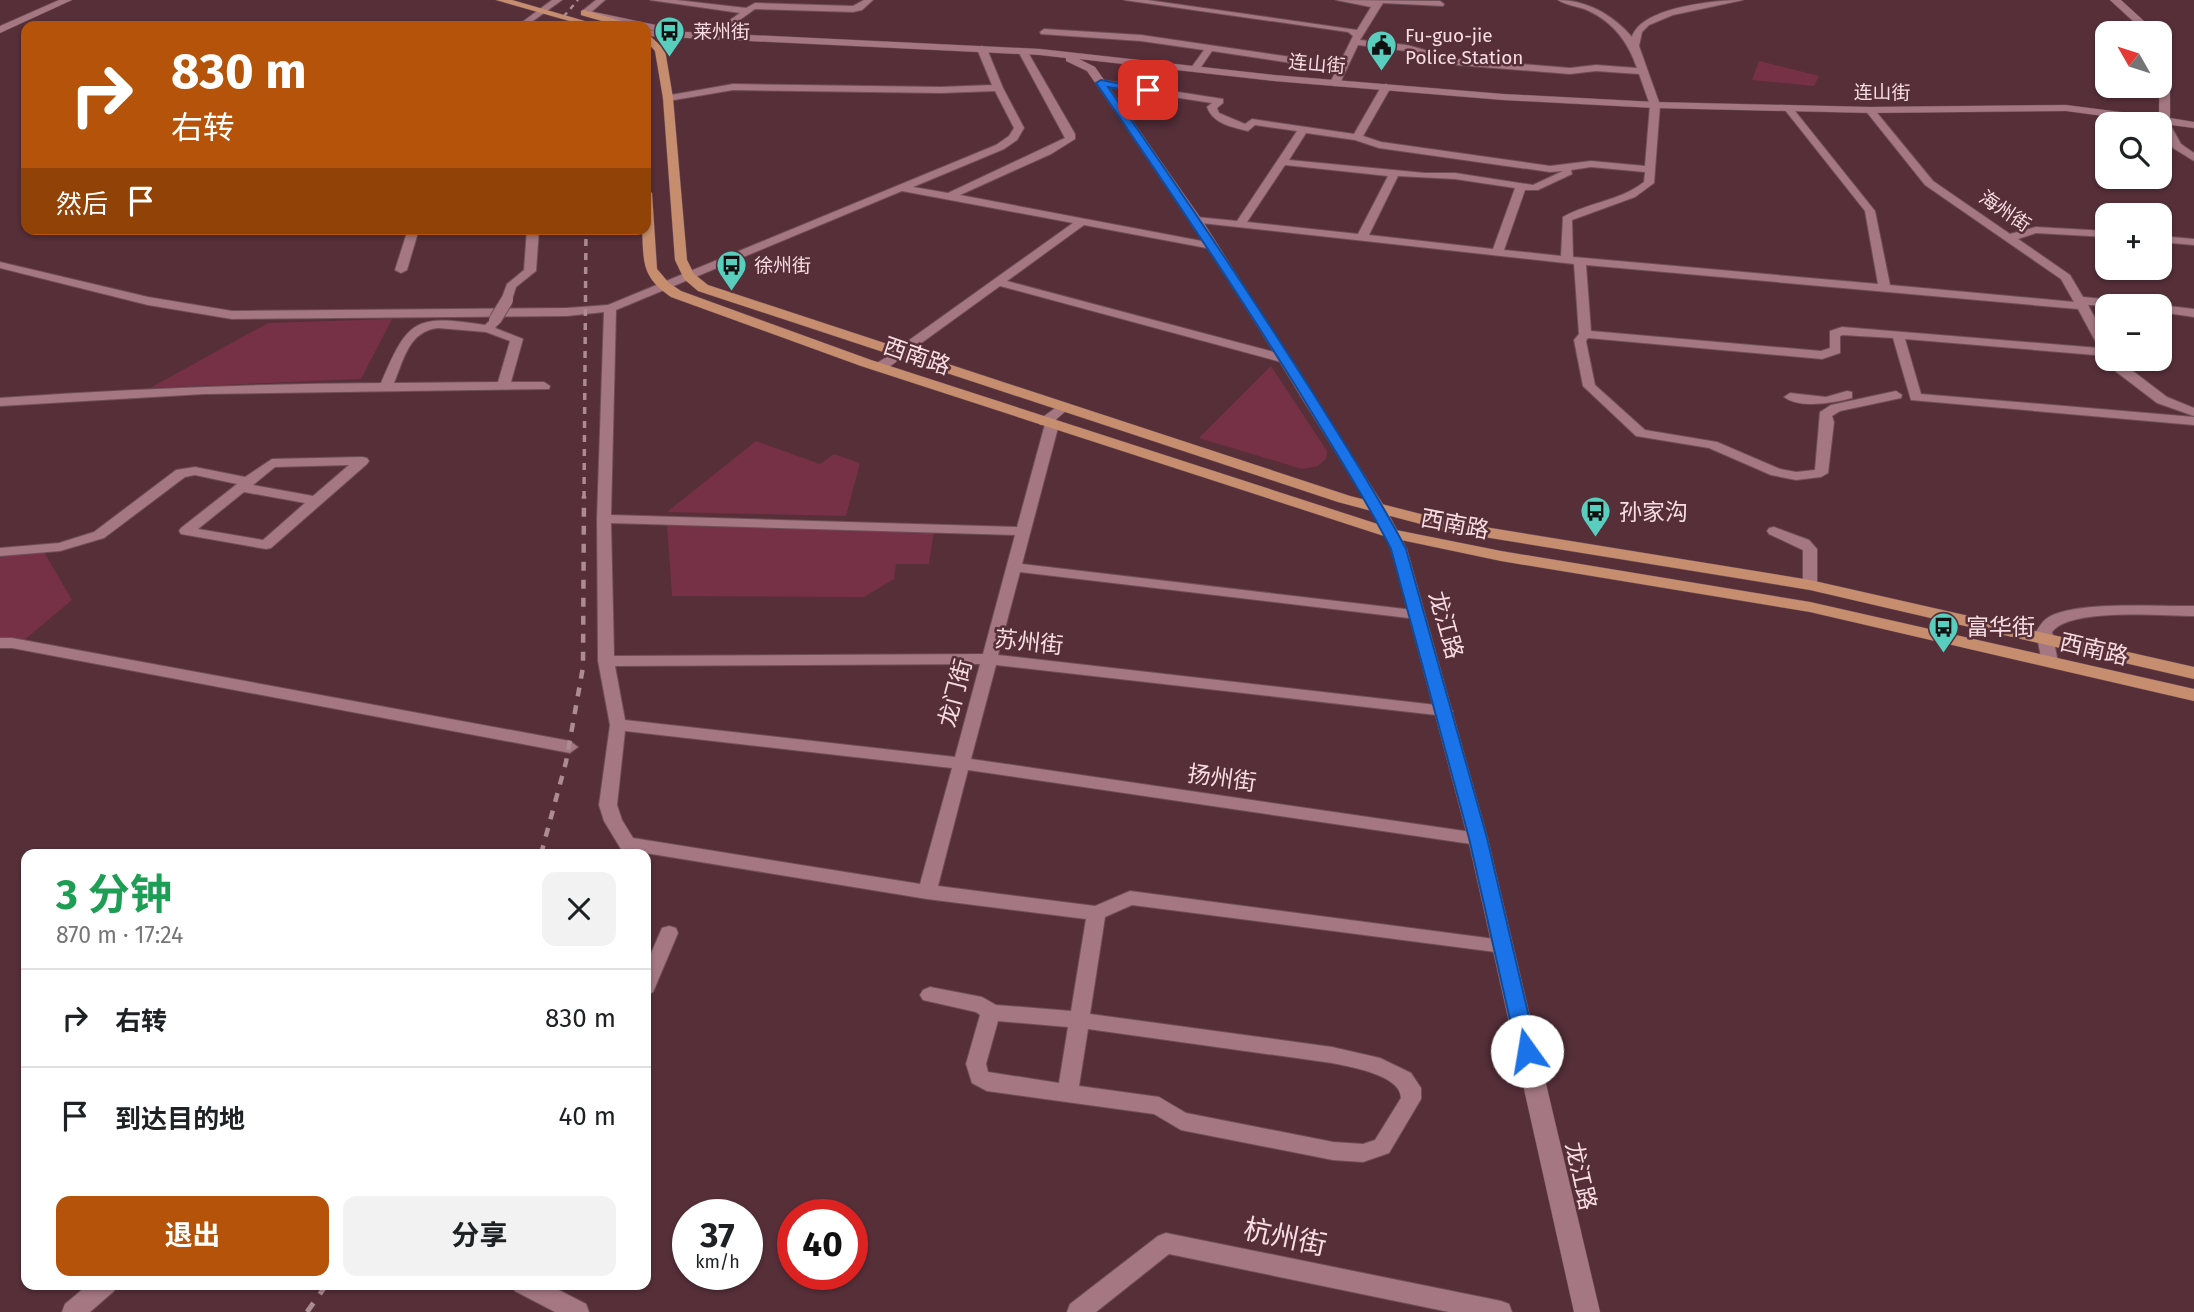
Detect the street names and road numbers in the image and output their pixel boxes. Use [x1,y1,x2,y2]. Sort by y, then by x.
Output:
street label: 连山街 [1288,50,1346,78]
street label: 连山街 [1853,81,1911,104]
street label: 海州街 [1975,186,2035,236]
street label: 西南路 [880,332,954,380]
street label: 西南路 [1418,504,1492,544]
street label: 龙江路 [1423,588,1469,662]
street label: 苏州街 [993,624,1065,660]
street label: 西南路 [2057,628,2131,670]
street label: 龙门街 [933,656,977,730]
street label: 扬州街 [1186,759,1258,797]
street label: 龙江路 [1560,1139,1602,1213]
street label: 杭州街 [1240,1212,1330,1262]

